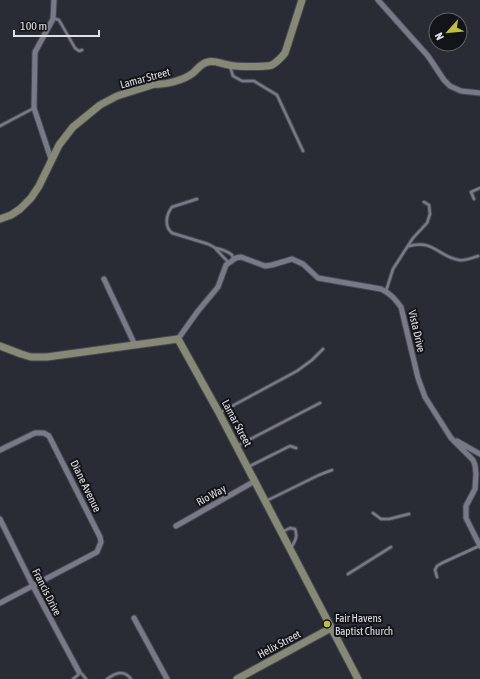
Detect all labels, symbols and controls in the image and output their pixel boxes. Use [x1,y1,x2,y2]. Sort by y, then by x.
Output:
scale bar [14,12,99,38]
north arrow [428,12,468,52]
text: 100 m [20,19,47,33]
text: N [432,31,446,42]
street label: Lamar Street [119,66,171,90]
street label: Vista Drive [406,309,428,353]
street label: Lamar Street [220,398,254,448]
street label: Diane Avenue [68,458,104,514]
street label: Rio Way [194,482,228,508]
street label: Francis Drive [30,567,64,617]
place label: Fair Havens Baptist Church [335,612,393,637]
marker: Fair Havens Baptist Church [322,619,332,629]
street label: Helix Street [255,628,303,660]

